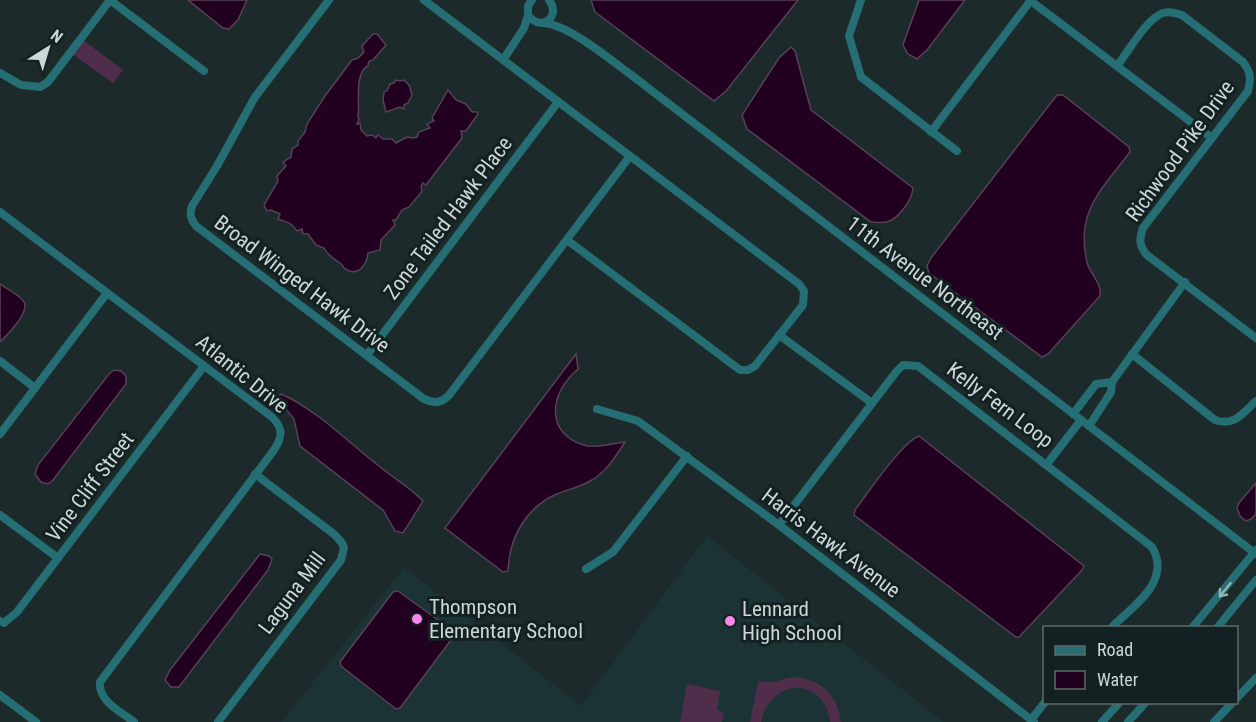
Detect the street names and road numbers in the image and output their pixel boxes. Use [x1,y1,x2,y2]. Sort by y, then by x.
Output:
street label: Richwood Pike Drive [1121,76,1239,226]
street label: Zone Tailed Hawk Place [379,132,517,304]
street label: Broad Winged Hawk Drive [210,210,394,358]
street label: 11th Avenue Northeast [842,211,1008,345]
street label: Atlantic Drive [191,330,293,418]
street label: Kelly Fern Loop [942,357,1058,453]
street label: Vine Cliff Street [41,428,139,546]
street label: Harris Hawk Avenue [757,483,905,603]
street label: Laguna Mill [254,547,330,639]

